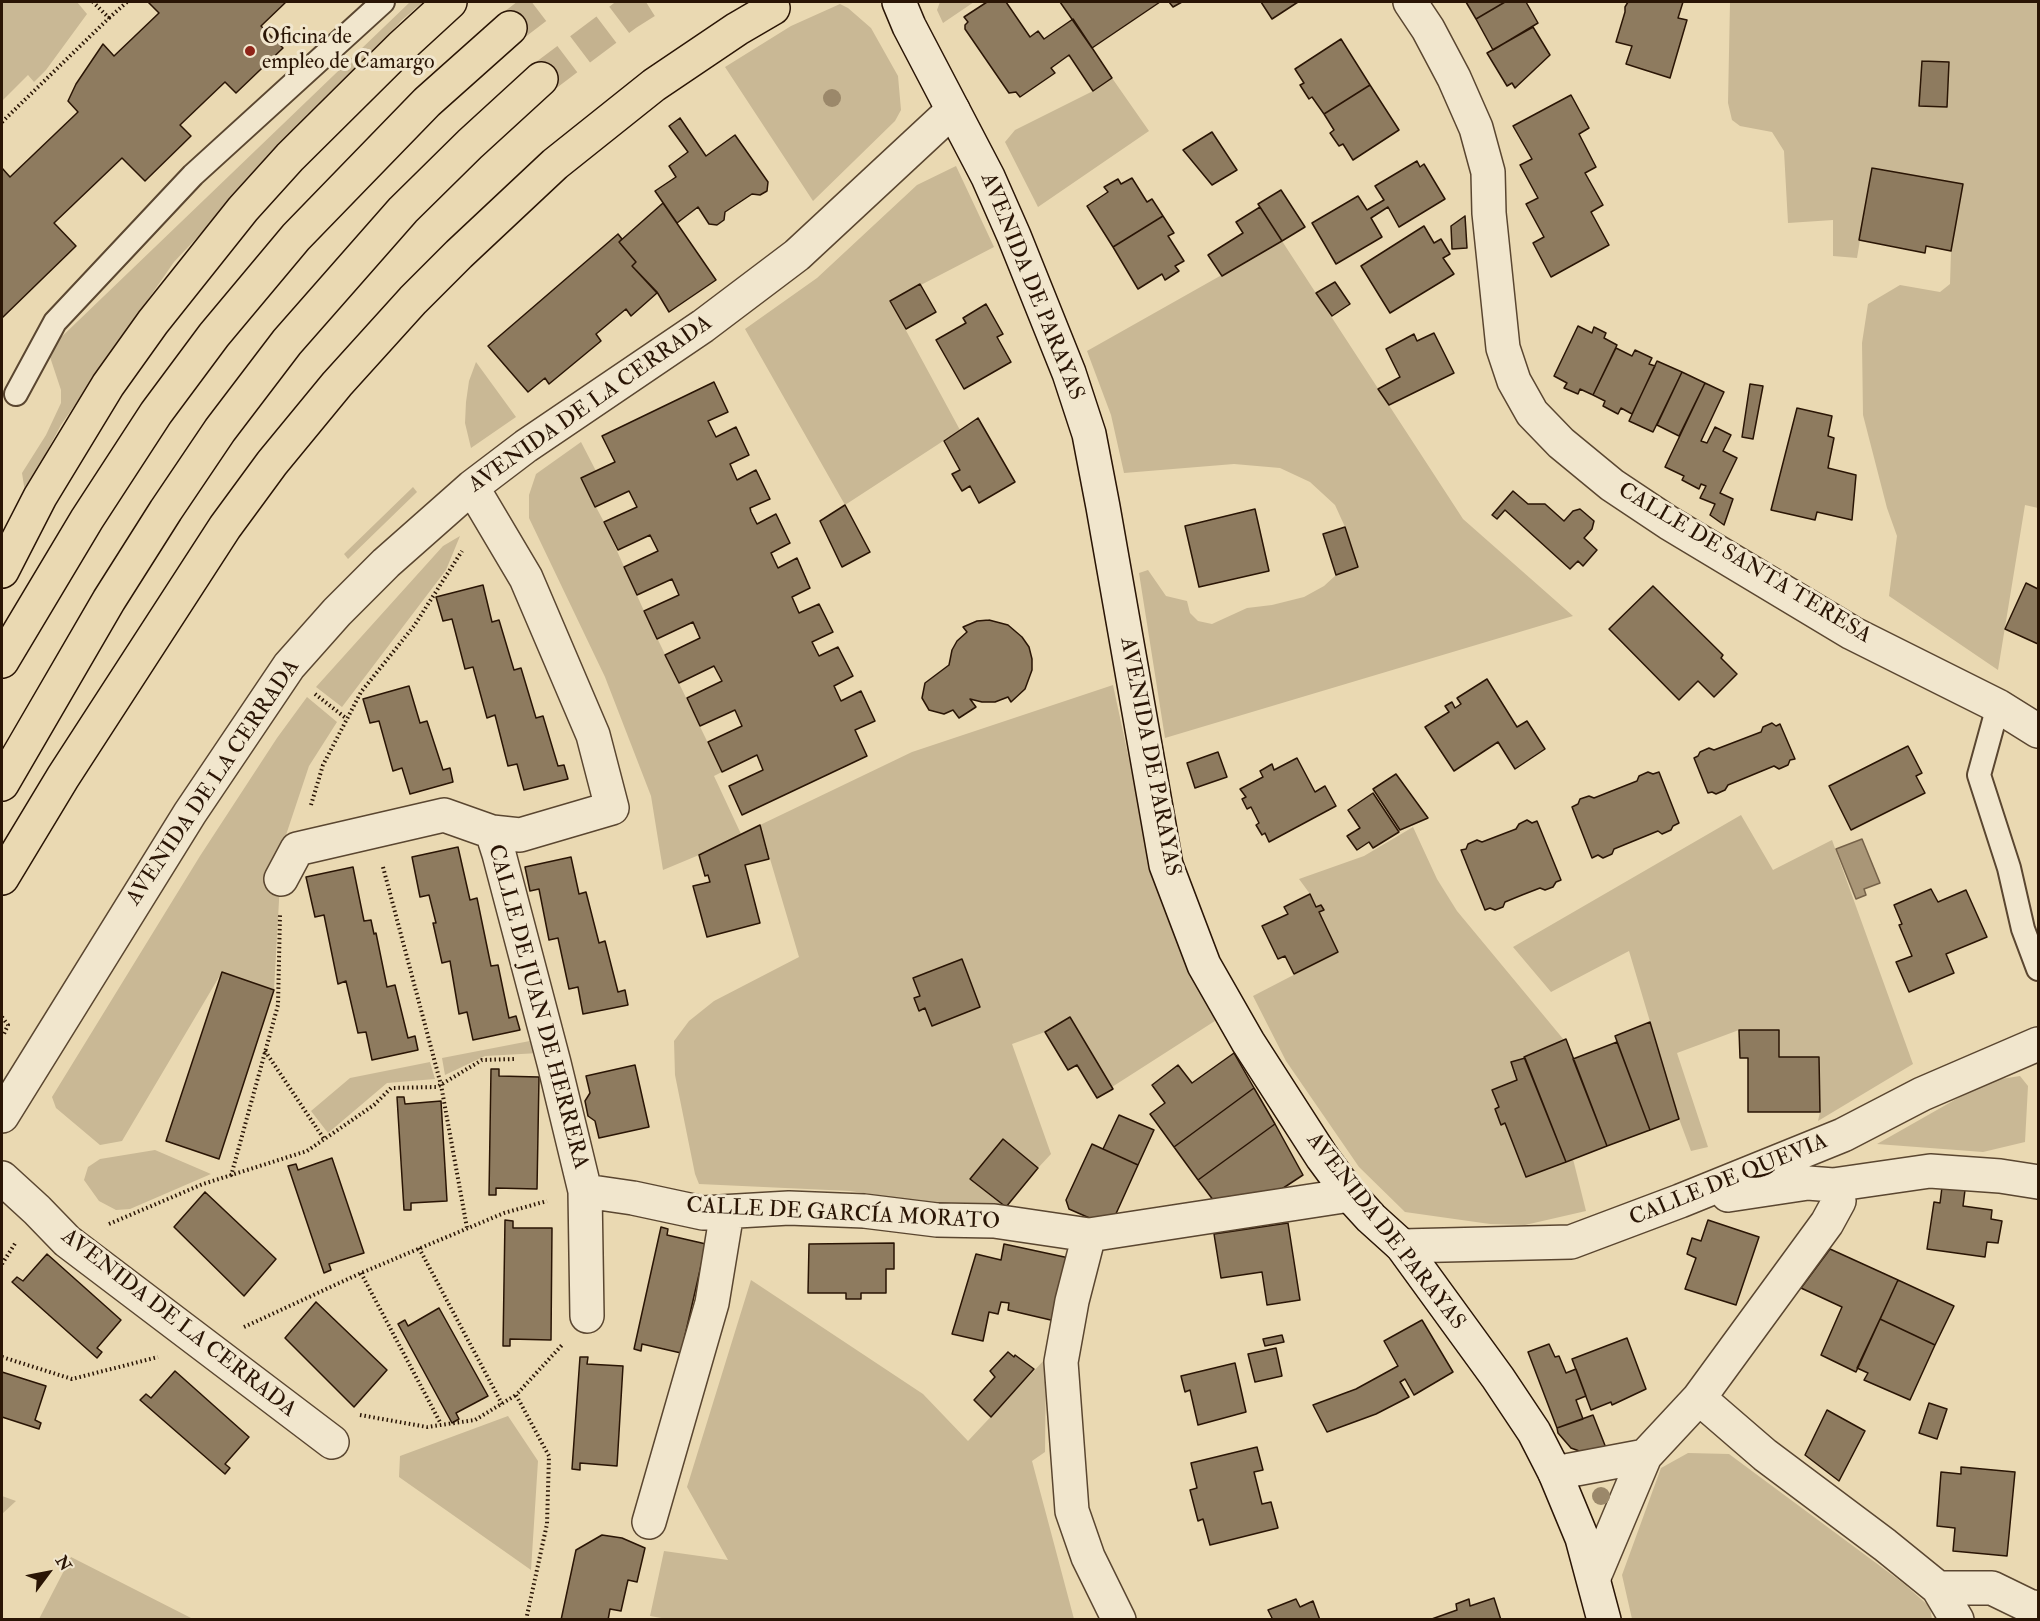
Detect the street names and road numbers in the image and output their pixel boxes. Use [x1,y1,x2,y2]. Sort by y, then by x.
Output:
street label: AVENIDA DE PARAYAS [973,169,1089,405]
street label: AVENIDA DE LA CERRADA [464,311,718,499]
street label: CALLE DE SANTA TERESA [1613,478,1875,650]
street label: AVENIDA DE PARAYAS [1113,635,1185,879]
street label: AVENIDA DE LA CERRADA [122,655,306,911]
street label: CALLE DE JUAN DE HERRERA [481,842,593,1172]
street label: AVENIDA DE PARAYAS [1300,1128,1470,1336]
street label: CALLE DE QUEVIA [1626,1129,1832,1233]
street label: CALLE DE GARCÍA MORATO [686,1194,1000,1236]
street label: AVENIDA DE LA CERRADA [55,1224,301,1424]

